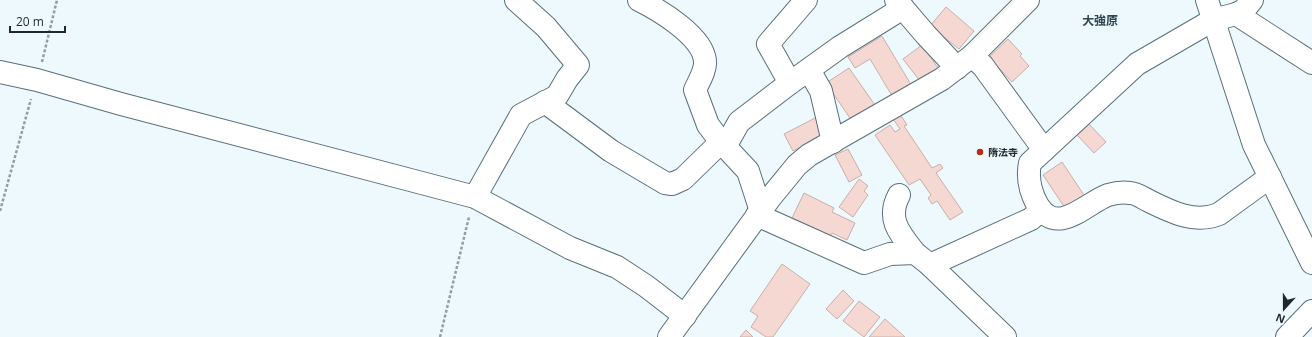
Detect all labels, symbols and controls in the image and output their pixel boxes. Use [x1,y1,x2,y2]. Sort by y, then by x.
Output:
scale bar [10,8,65,34]
district label: 大強原 [1082,12,1118,29]
text: 20 m [16,13,44,30]
place label: 隋法寺 [988,145,1018,159]
marker: 隋法寺 [975,147,985,157]
north arrow [1264,289,1304,329]
text: N [1273,310,1287,327]

